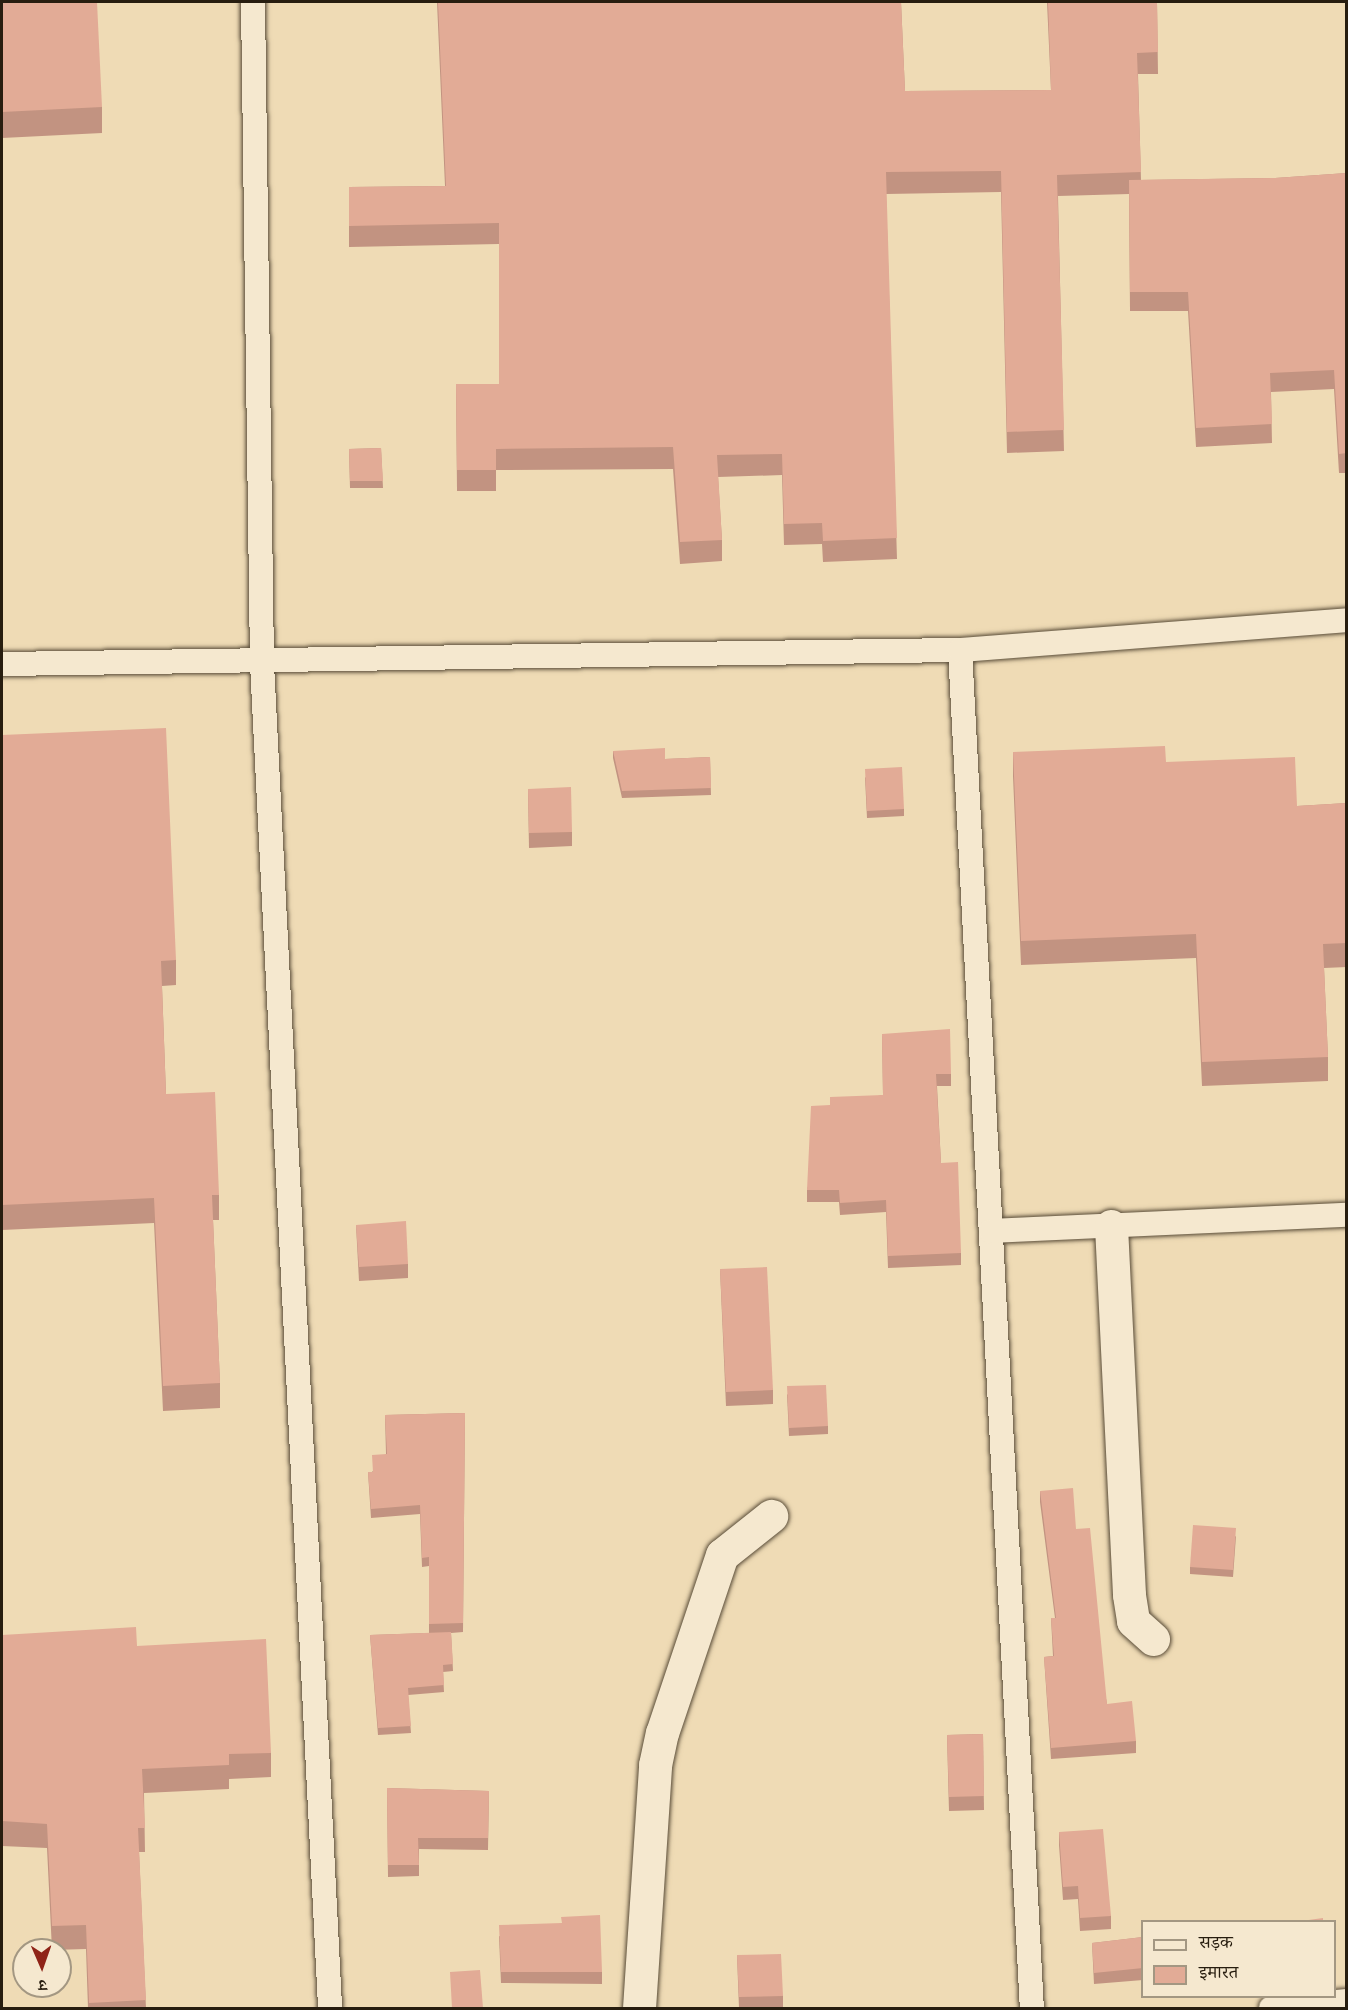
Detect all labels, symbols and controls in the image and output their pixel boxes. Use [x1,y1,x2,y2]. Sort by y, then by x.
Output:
legend [1141,1920,1336,1998]
text: सड़क [1199,1934,1233,1952]
north arrow [12,1938,72,1998]
text: इमारत [1199,1964,1238,1982]
text: उ [38,1976,47,1992]

